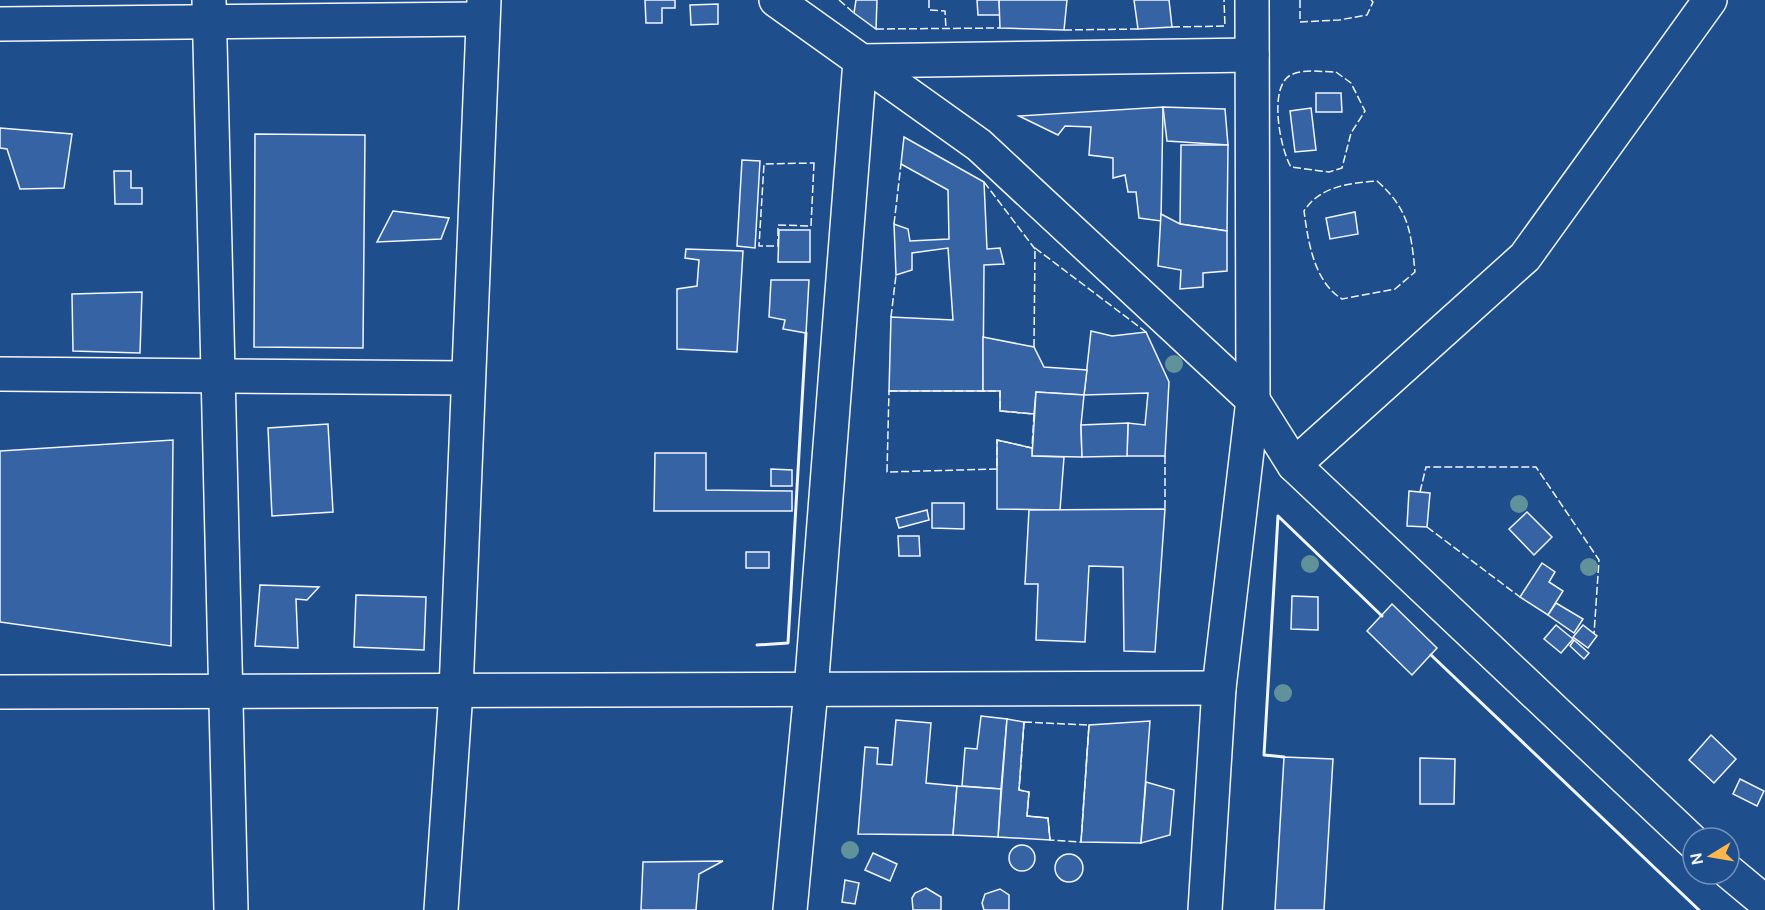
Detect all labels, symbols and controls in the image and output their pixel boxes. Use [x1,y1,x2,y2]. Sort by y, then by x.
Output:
north arrow [1681,826,1741,886]
text: N [1685,851,1708,866]

